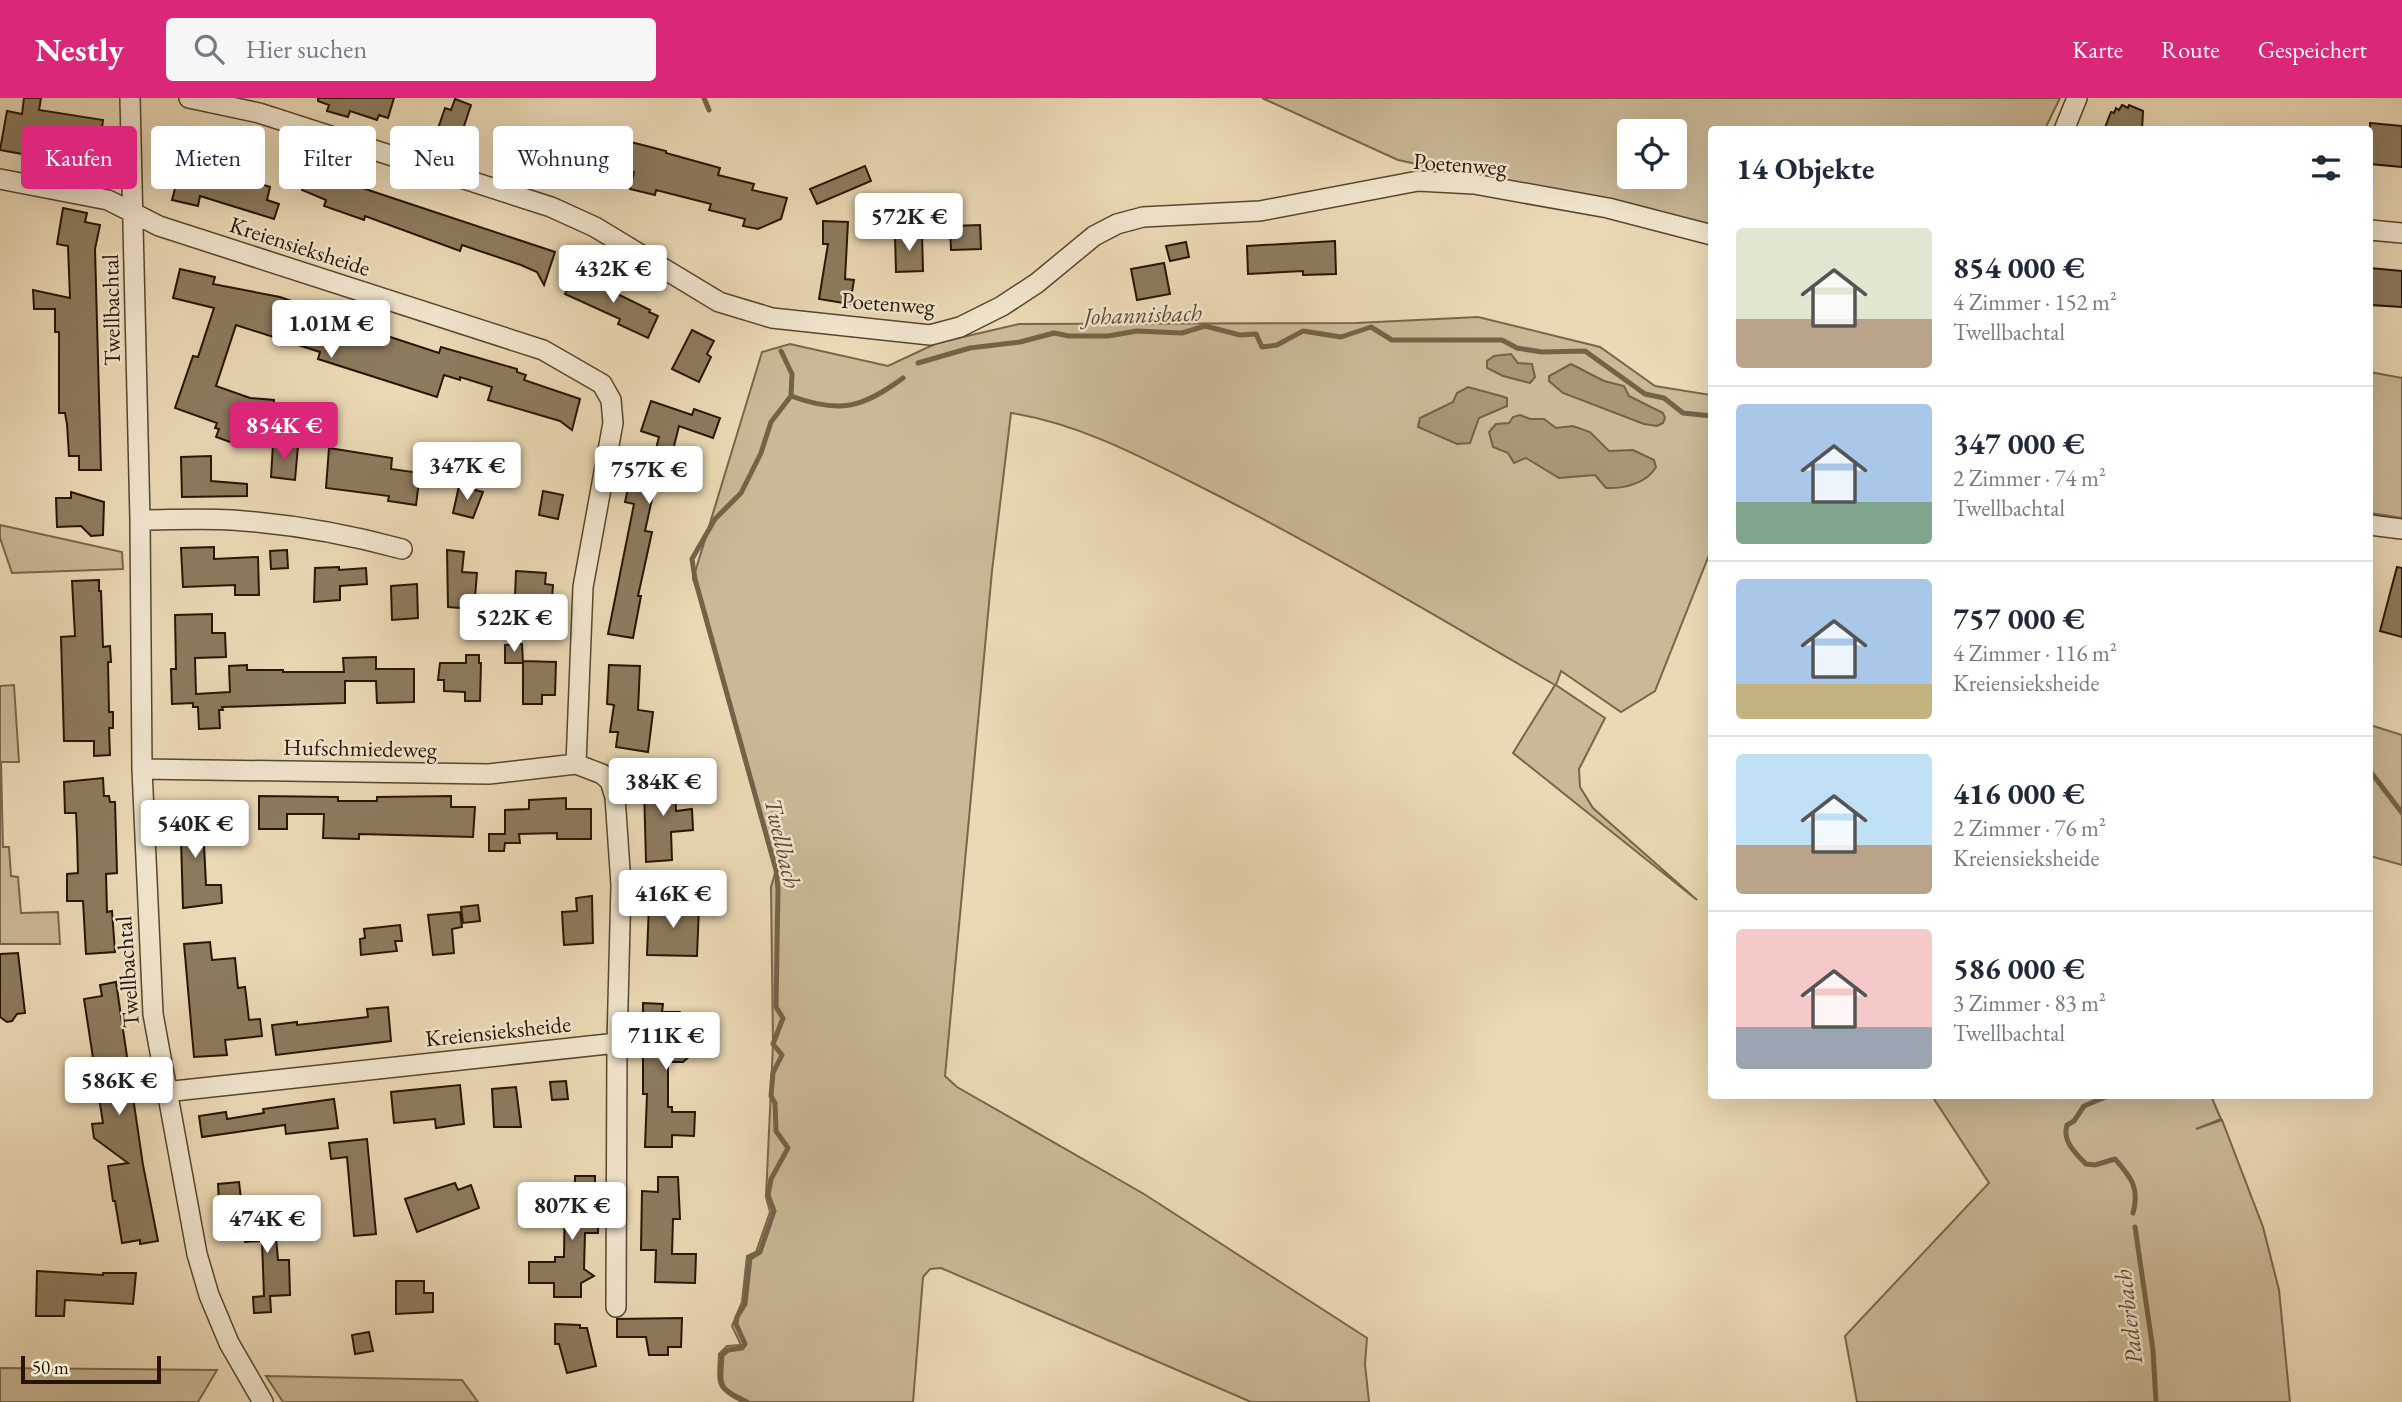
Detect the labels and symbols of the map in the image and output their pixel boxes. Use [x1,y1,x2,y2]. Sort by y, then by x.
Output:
street label: Poetenweg [1412,146,1509,182]
pin: 572K € [852,194,966,253]
street label: Kreiensieksheide [226,209,374,283]
pin: 432K € [556,246,670,305]
street label: Twellbachtal [95,253,127,366]
street label: Poetenweg [840,285,937,321]
water label: Johannisbach [1078,296,1203,332]
pin: 1.01M € [266,300,396,360]
pin: 854K € [227,402,341,462]
pin: 347K € [410,442,524,502]
pin: 757K € [592,446,706,506]
pin: 522K € [457,594,571,654]
street label: Hufschmiedeweg [283,732,438,764]
pin: 384K € [606,758,720,818]
water label: Twellbach [758,795,808,891]
pin: 540K € [138,800,252,860]
pin: 416K € [616,870,730,930]
street label: Twellbachtal [108,915,146,1029]
street label: Kreiensieksheide [424,1008,572,1054]
pin: 711K € [609,1012,723,1072]
pin: 586K € [62,1058,176,1117]
pin: 807K € [515,1182,629,1242]
pin: 474K € [210,1196,324,1255]
water label: Paderbach [2107,1268,2149,1366]
scale bar [21,1353,161,1385]

